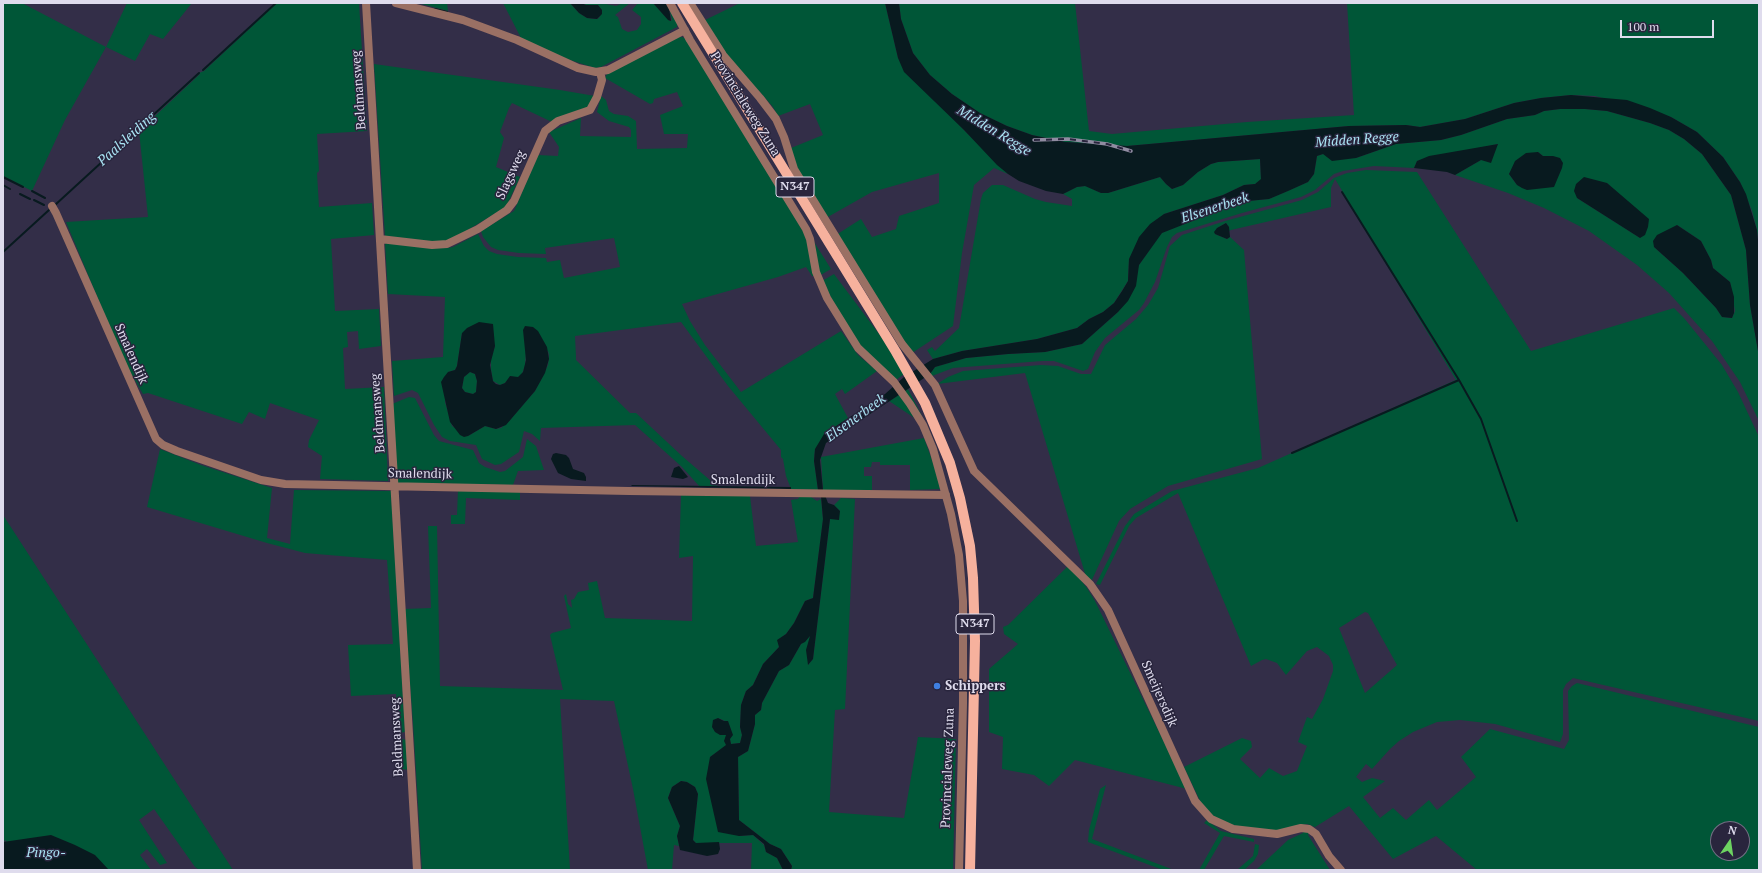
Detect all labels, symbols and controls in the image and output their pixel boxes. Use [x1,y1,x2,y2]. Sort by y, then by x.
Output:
scale bar [1622,12,1716,38]
text: 100 m [1627,19,1659,34]
street label: Provincialeweg Zuna [706,49,784,159]
street label: Beldmansweg [348,50,370,130]
water label: Midden Regge [954,102,1034,160]
water label: Paalsleiding [94,108,160,170]
water label: Midden Regge [1315,129,1399,151]
street label: Slagsweg [493,148,529,202]
road number: N347 [776,177,814,197]
water label: Elsenerbeek [1179,189,1251,227]
street label: Smalendijk [111,321,151,387]
street label: Beldmansweg [367,373,389,453]
water label: Elsenerbeek [823,391,889,445]
street label: Smalendijk [388,466,452,482]
street label: Smalendijk [711,472,775,488]
road number: N347 [956,614,994,634]
street label: Smeijersdijk [1137,658,1181,730]
place label: Schippers [945,678,1005,694]
marker: Schippers [932,681,942,691]
street label: Beldmansweg [387,697,407,777]
street label: Provincialeweg Zuna [938,708,958,828]
north arrow [1710,821,1750,861]
text: N [1727,823,1738,838]
water label: Pingo- [26,845,66,861]

